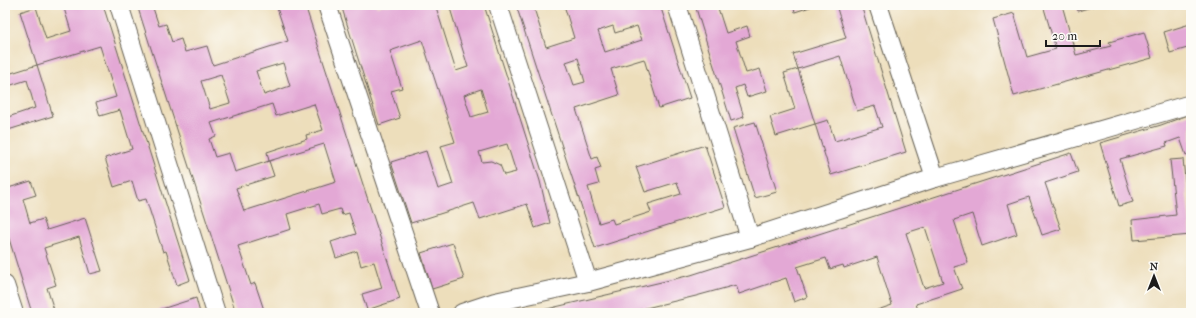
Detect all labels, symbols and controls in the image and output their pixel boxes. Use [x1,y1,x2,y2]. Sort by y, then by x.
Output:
scale bar [1046,22,1100,48]
text: 20 m [1052,29,1077,43]
north arrow [1134,256,1174,296]
text: N [1150,260,1159,273]

